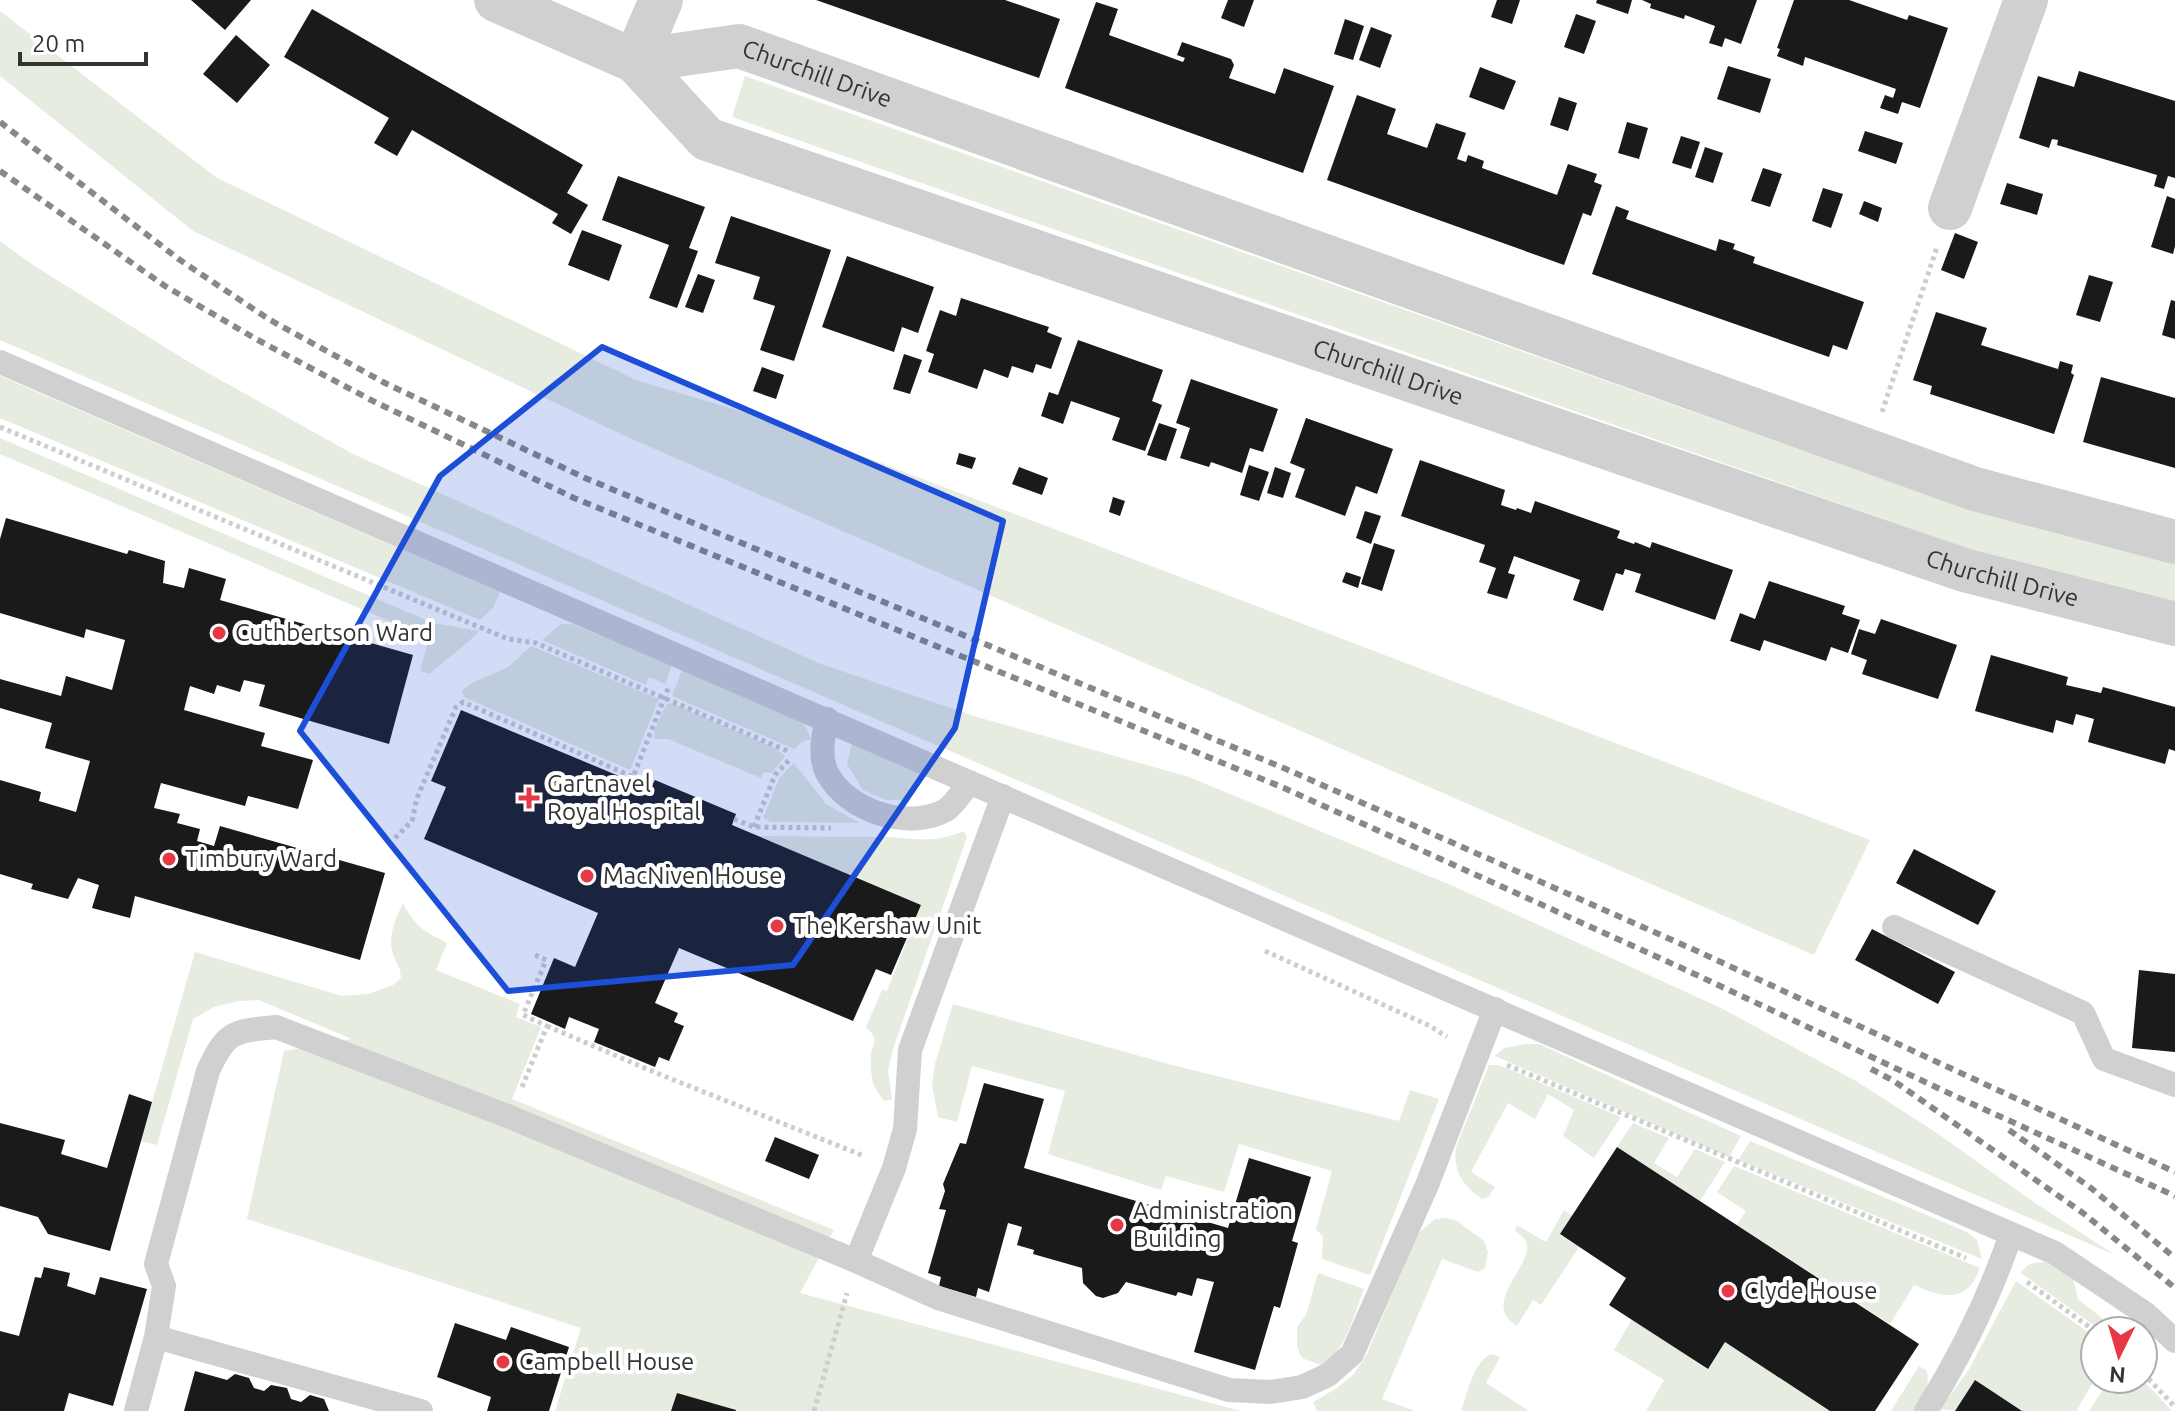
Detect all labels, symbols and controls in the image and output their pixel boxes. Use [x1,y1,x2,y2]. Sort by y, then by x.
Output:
scale bar [20,16,146,66]
text: 20 m [32,30,85,57]
street label: Churchill Drive [739,34,896,113]
street label: Churchill Drive [1310,334,1467,410]
street label: Churchill Drive [1923,544,2081,612]
place label: Cuthbertson Ward [235,619,433,646]
marker: Cuthbertson Ward [210,624,228,642]
place label: Gartnavel Royal Hospital [547,770,701,825]
marker: Gartnavel Royal Hospital [518,787,540,809]
place label: Timbury Ward [185,845,337,872]
marker: Timbury Ward [160,850,178,868]
place label: MacNiven House [603,862,783,889]
marker: MacNiven House [578,867,596,885]
place label: The Kershaw Unit [793,912,982,939]
marker: The Kershaw Unit [768,917,786,935]
place label: Administration Building [1133,1197,1293,1252]
marker: Administration Building [1108,1216,1126,1234]
place label: Clyde House [1744,1277,1877,1304]
marker: Clyde House [1719,1282,1737,1300]
north arrow [2079,1315,2159,1395]
place label: Campbell House [519,1348,694,1375]
marker: Campbell House [494,1353,512,1371]
text: N [2108,1362,2126,1389]

